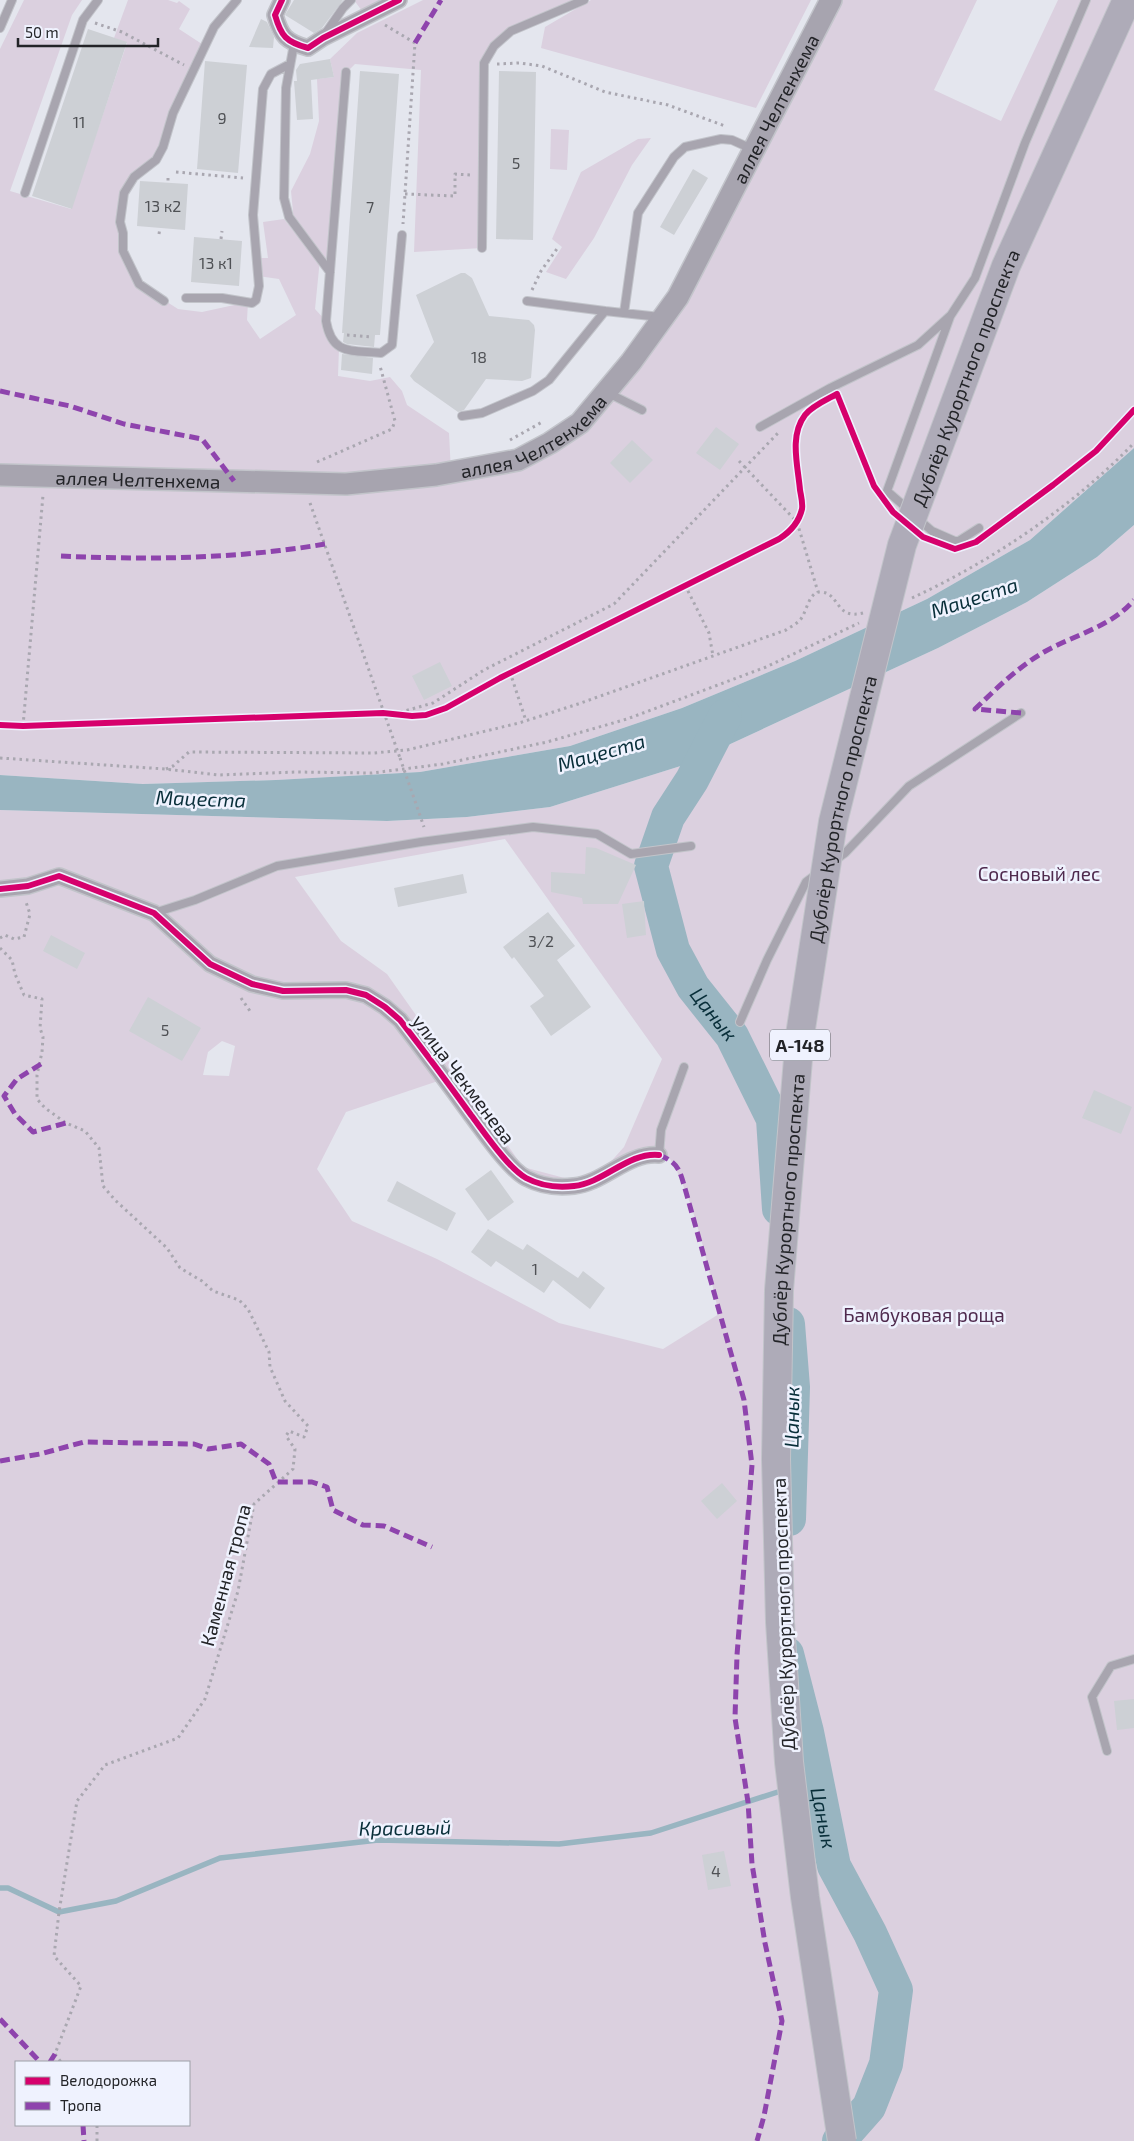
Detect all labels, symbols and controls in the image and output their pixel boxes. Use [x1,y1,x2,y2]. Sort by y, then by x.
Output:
scale bar [18,15,158,47]
text: 50 m [25,23,59,41]
street label: аллея Челтенхема [727,30,823,187]
house number: 9 [217,108,227,127]
house number: 11 [73,112,85,131]
house number: 5 [512,153,520,172]
house number: 13 к2 [145,196,181,215]
house number: 7 [366,197,374,216]
street label: Дублёр Курортного проспекта [906,245,1024,509]
house number: 13 к1 [199,253,233,272]
house number: 18 [471,347,487,366]
street label: аллея Челтенхема [458,389,611,482]
street label: аллея Челтенхема [55,465,221,492]
water label: Мацеста [927,572,1021,622]
street label: Дублёр Курортного проспекта [803,673,881,944]
water label: Мацеста [554,728,648,776]
water label: Мацеста [155,784,247,812]
park label: Сосновый лес [978,862,1100,885]
house number: 3/2 [528,931,554,950]
water label: Цанык [686,982,743,1046]
street label: улица Чекменева [407,1010,520,1149]
house number: 5 [161,1020,169,1039]
road number: А-148 [770,1030,830,1060]
street label: Дублёр Курортного проспекта [767,1072,808,1346]
house number: 1 [532,1259,538,1278]
park label: Бамбуковая роща [843,1303,1005,1327]
water label: Цанык [778,1386,804,1448]
street label: Дублёр Курортного проспекта [767,1477,800,1751]
street label: Каменная тропа [195,1501,255,1649]
water label: Цанык [806,1785,842,1851]
water label: Красивый [358,1814,452,1840]
house number: 4 [711,1861,721,1880]
legend [15,2061,190,2126]
text: Велодорожка [60,2071,157,2089]
text: Тропа [60,2096,102,2114]

